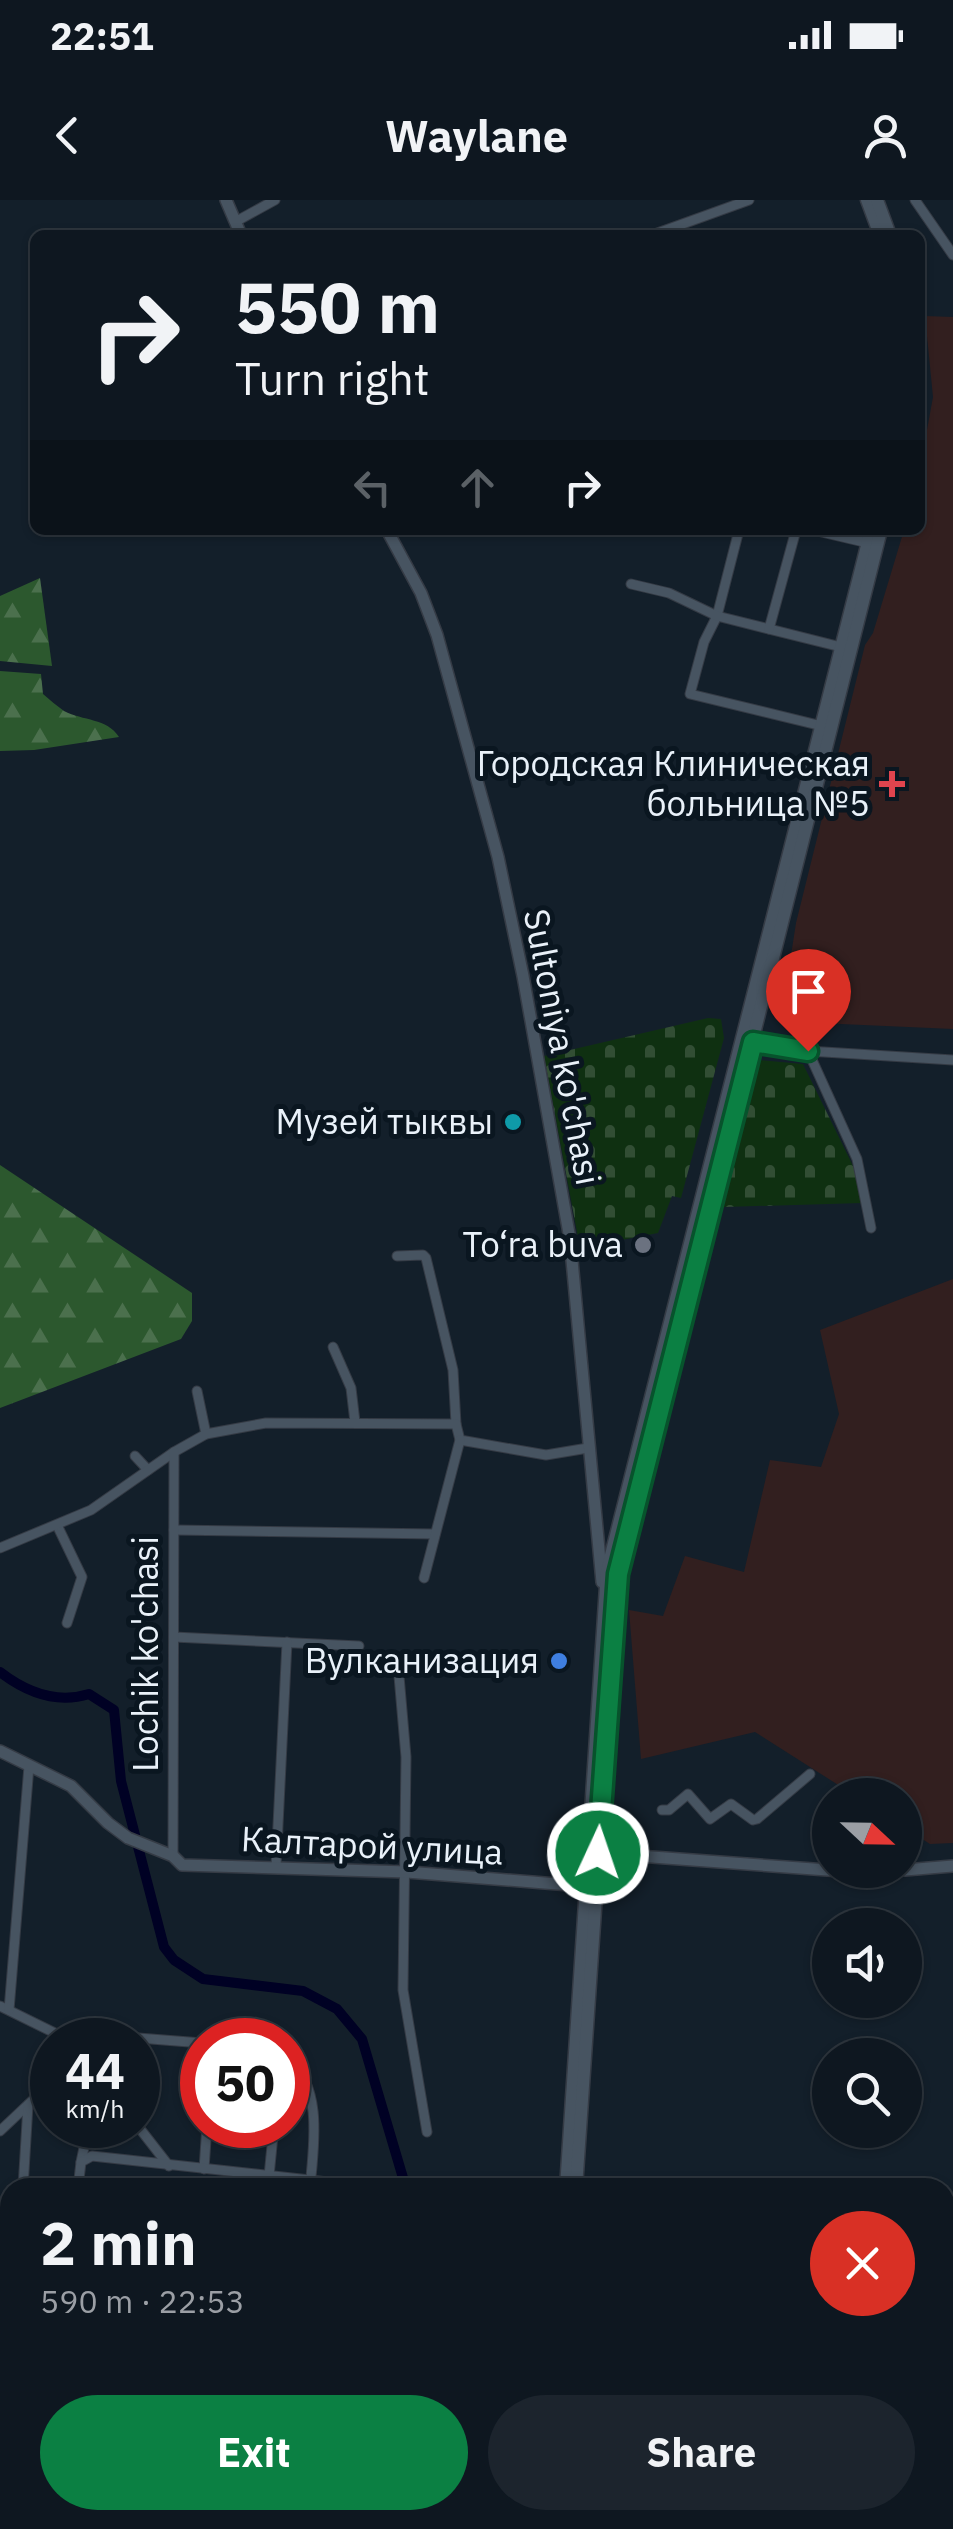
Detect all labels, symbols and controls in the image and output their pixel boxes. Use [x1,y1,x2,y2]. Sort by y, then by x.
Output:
text: 22:51 [50,11,154,60]
text: Waylane [385,106,568,164]
icon: back [40,108,95,163]
icon: person [858,108,913,163]
text: 550 m [235,261,440,352]
icon: right [70,270,200,400]
text: Turn right [235,349,430,407]
icon: left [345,460,400,515]
icon: ahead [450,460,505,515]
icon: right [555,460,610,515]
place label: Городская Клиническая больница №5 [477,740,870,826]
marker: Городская Клиническая больница №5 [879,771,905,797]
street label: Sultoniya ko'chasi [514,905,612,1189]
pin [766,949,851,1052]
icon: arrive [781,964,836,1019]
place label: Музей тыквы [276,1098,493,1144]
marker: Музей тыквы [502,1111,524,1133]
place label: To‘ra buva [462,1221,623,1267]
marker: To‘ra buva [632,1234,654,1256]
street label: Lochik ko'chasi [122,1536,168,1772]
place label: Вулканизация [305,1637,539,1683]
marker: Вулканизация [548,1650,570,1672]
north arrow [812,1778,922,1888]
map controls [812,1778,922,2148]
position arrow [546,1801,650,1905]
street label: Калтарой улица [240,1815,504,1875]
button: sound [812,1908,922,2018]
speed limit sign: 50 [180,2018,310,2148]
text: 44 [65,2038,125,2103]
button: search [812,2038,922,2148]
text: km/h [66,2092,124,2125]
text: 2 min [40,2203,197,2282]
button: close [810,2211,915,2316]
text: 590 m · 22:53 [40,2280,245,2322]
button: Exit [40,2395,468,2510]
button: Share [488,2395,915,2510]

